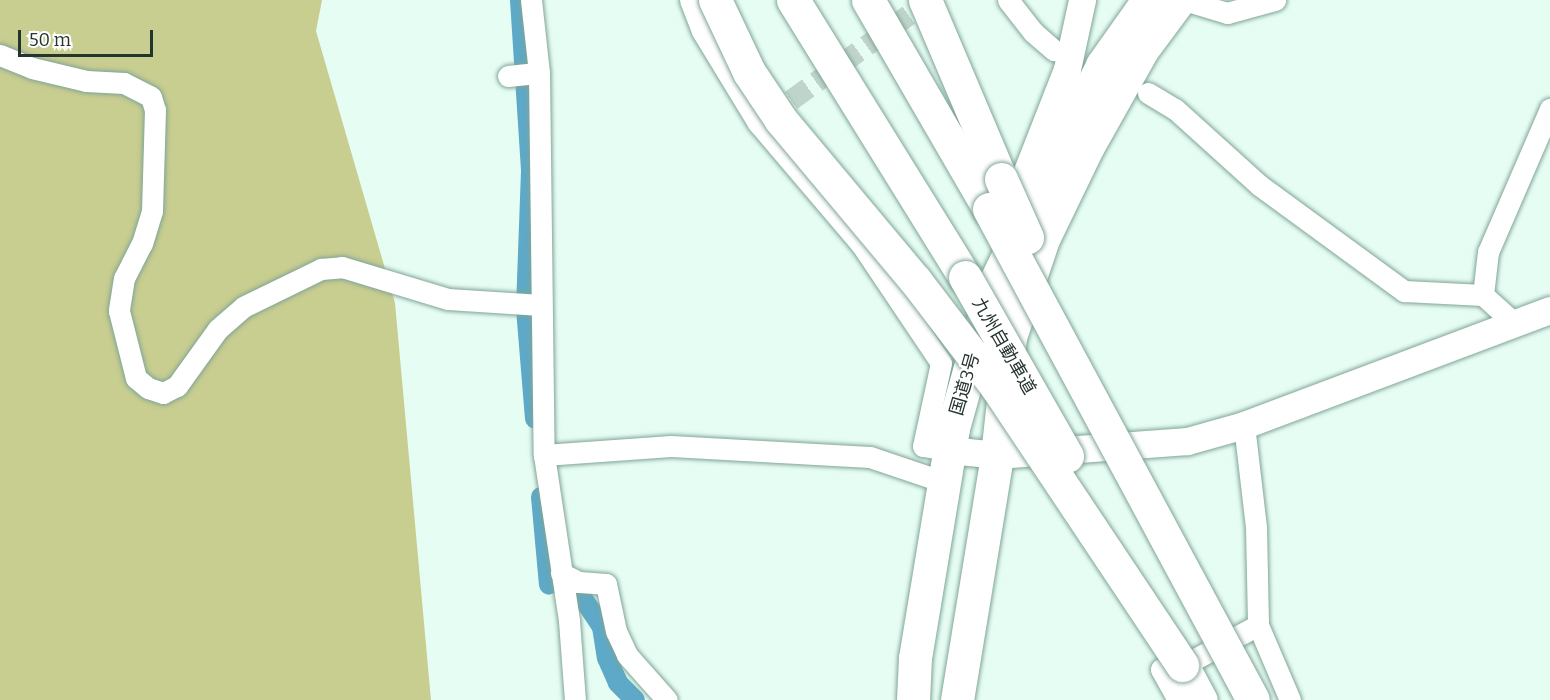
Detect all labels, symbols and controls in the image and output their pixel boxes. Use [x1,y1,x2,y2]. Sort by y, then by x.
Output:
scale bar [21,18,156,56]
text: 50 m [29,29,71,51]
street label: 九州自動車道 [968,294,1040,398]
street label: 国道3号 [946,350,984,418]

